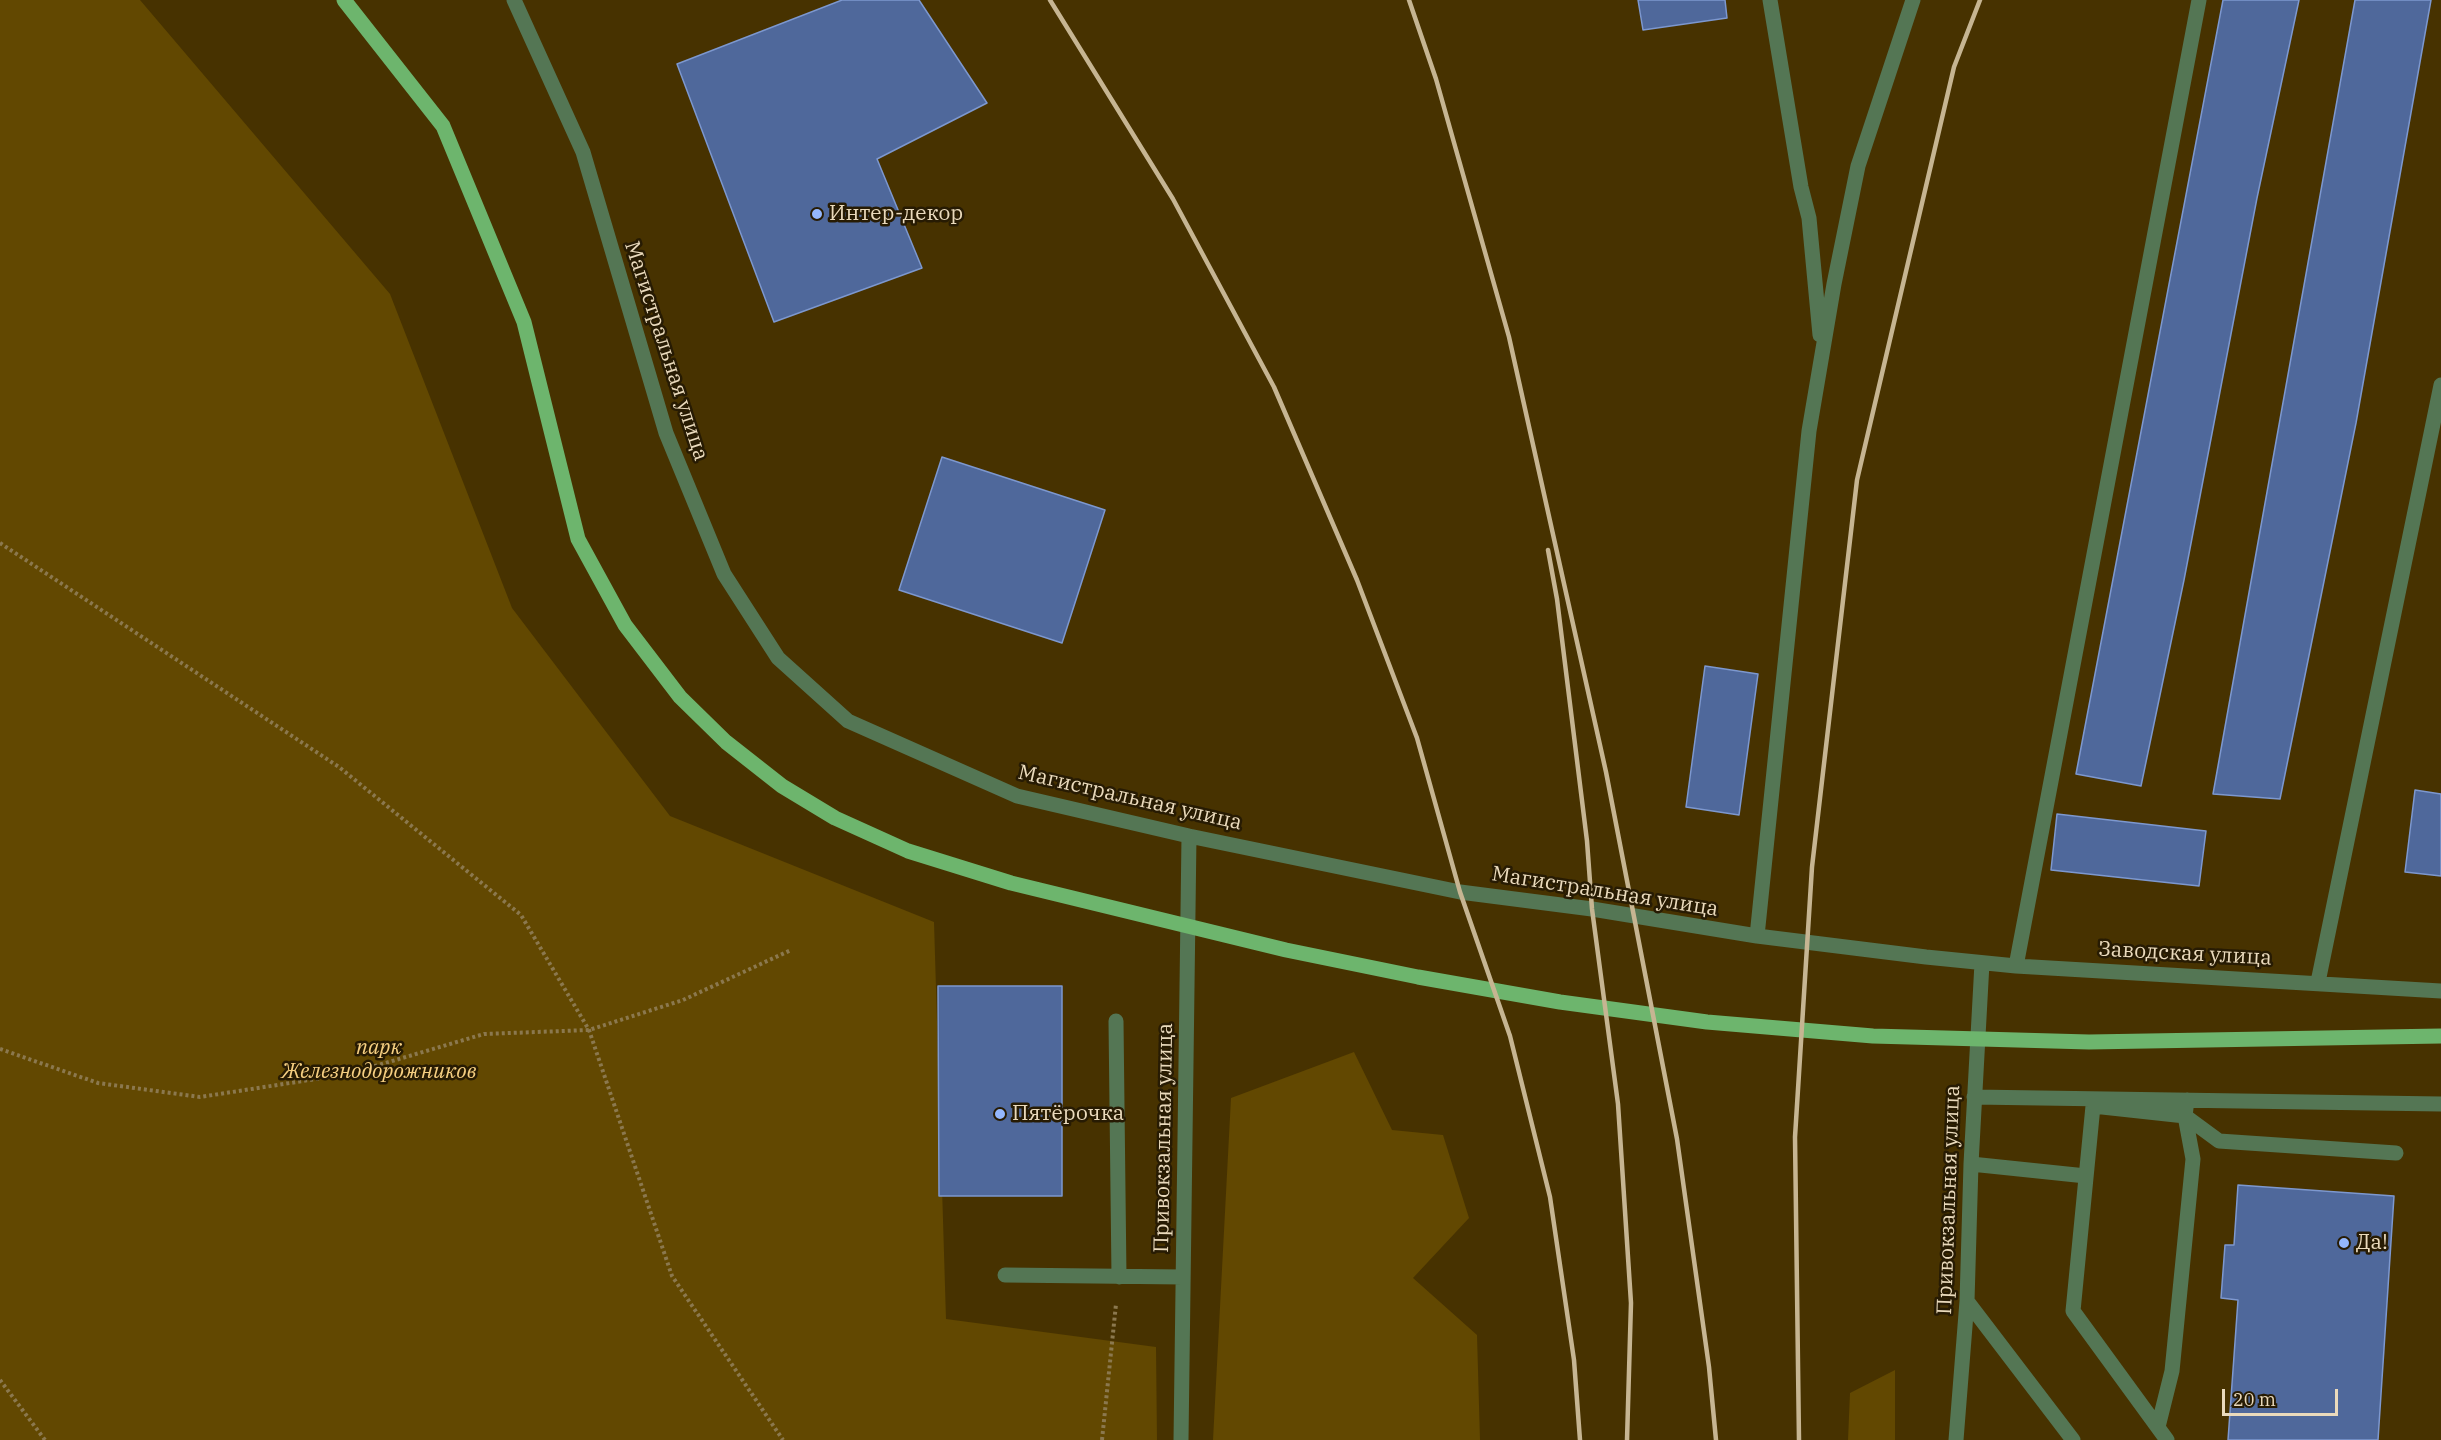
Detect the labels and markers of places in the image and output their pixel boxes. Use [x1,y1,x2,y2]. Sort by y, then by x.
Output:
place label: Интер-декор [829,201,963,227]
marker: Интер-декор [810,207,824,221]
place label: Пятёрочка [1012,1101,1124,1127]
marker: Пятёрочка [993,1107,1007,1121]
place label: Да! [2356,1230,2388,1256]
marker: Да! [2337,1236,2351,1250]

